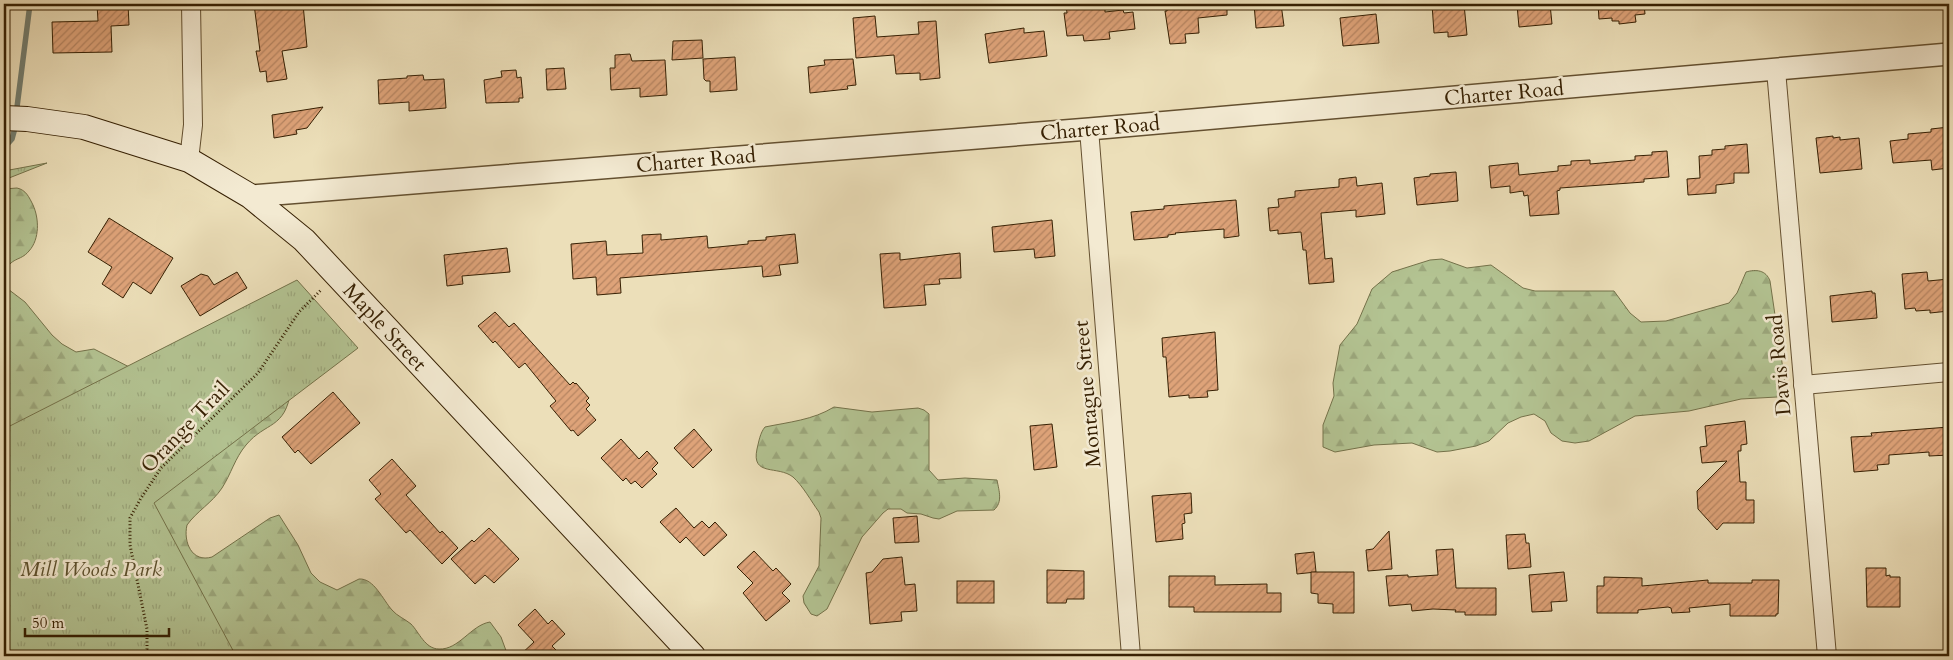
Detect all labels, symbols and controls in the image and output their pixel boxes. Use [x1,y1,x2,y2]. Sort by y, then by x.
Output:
street label: Charter Road [1443,74,1565,113]
street label: Charter Road [1039,109,1161,148]
street label: Charter Road [635,141,757,180]
street label: Maple Street [336,277,433,378]
street label: Davis Road [1761,313,1798,417]
street label: Montague Street [1067,319,1108,469]
street label: Orange Trail [134,375,236,480]
park label: Mill Woods Park [20,555,162,584]
scale bar [25,605,169,637]
text: 50 m [32,613,64,633]

